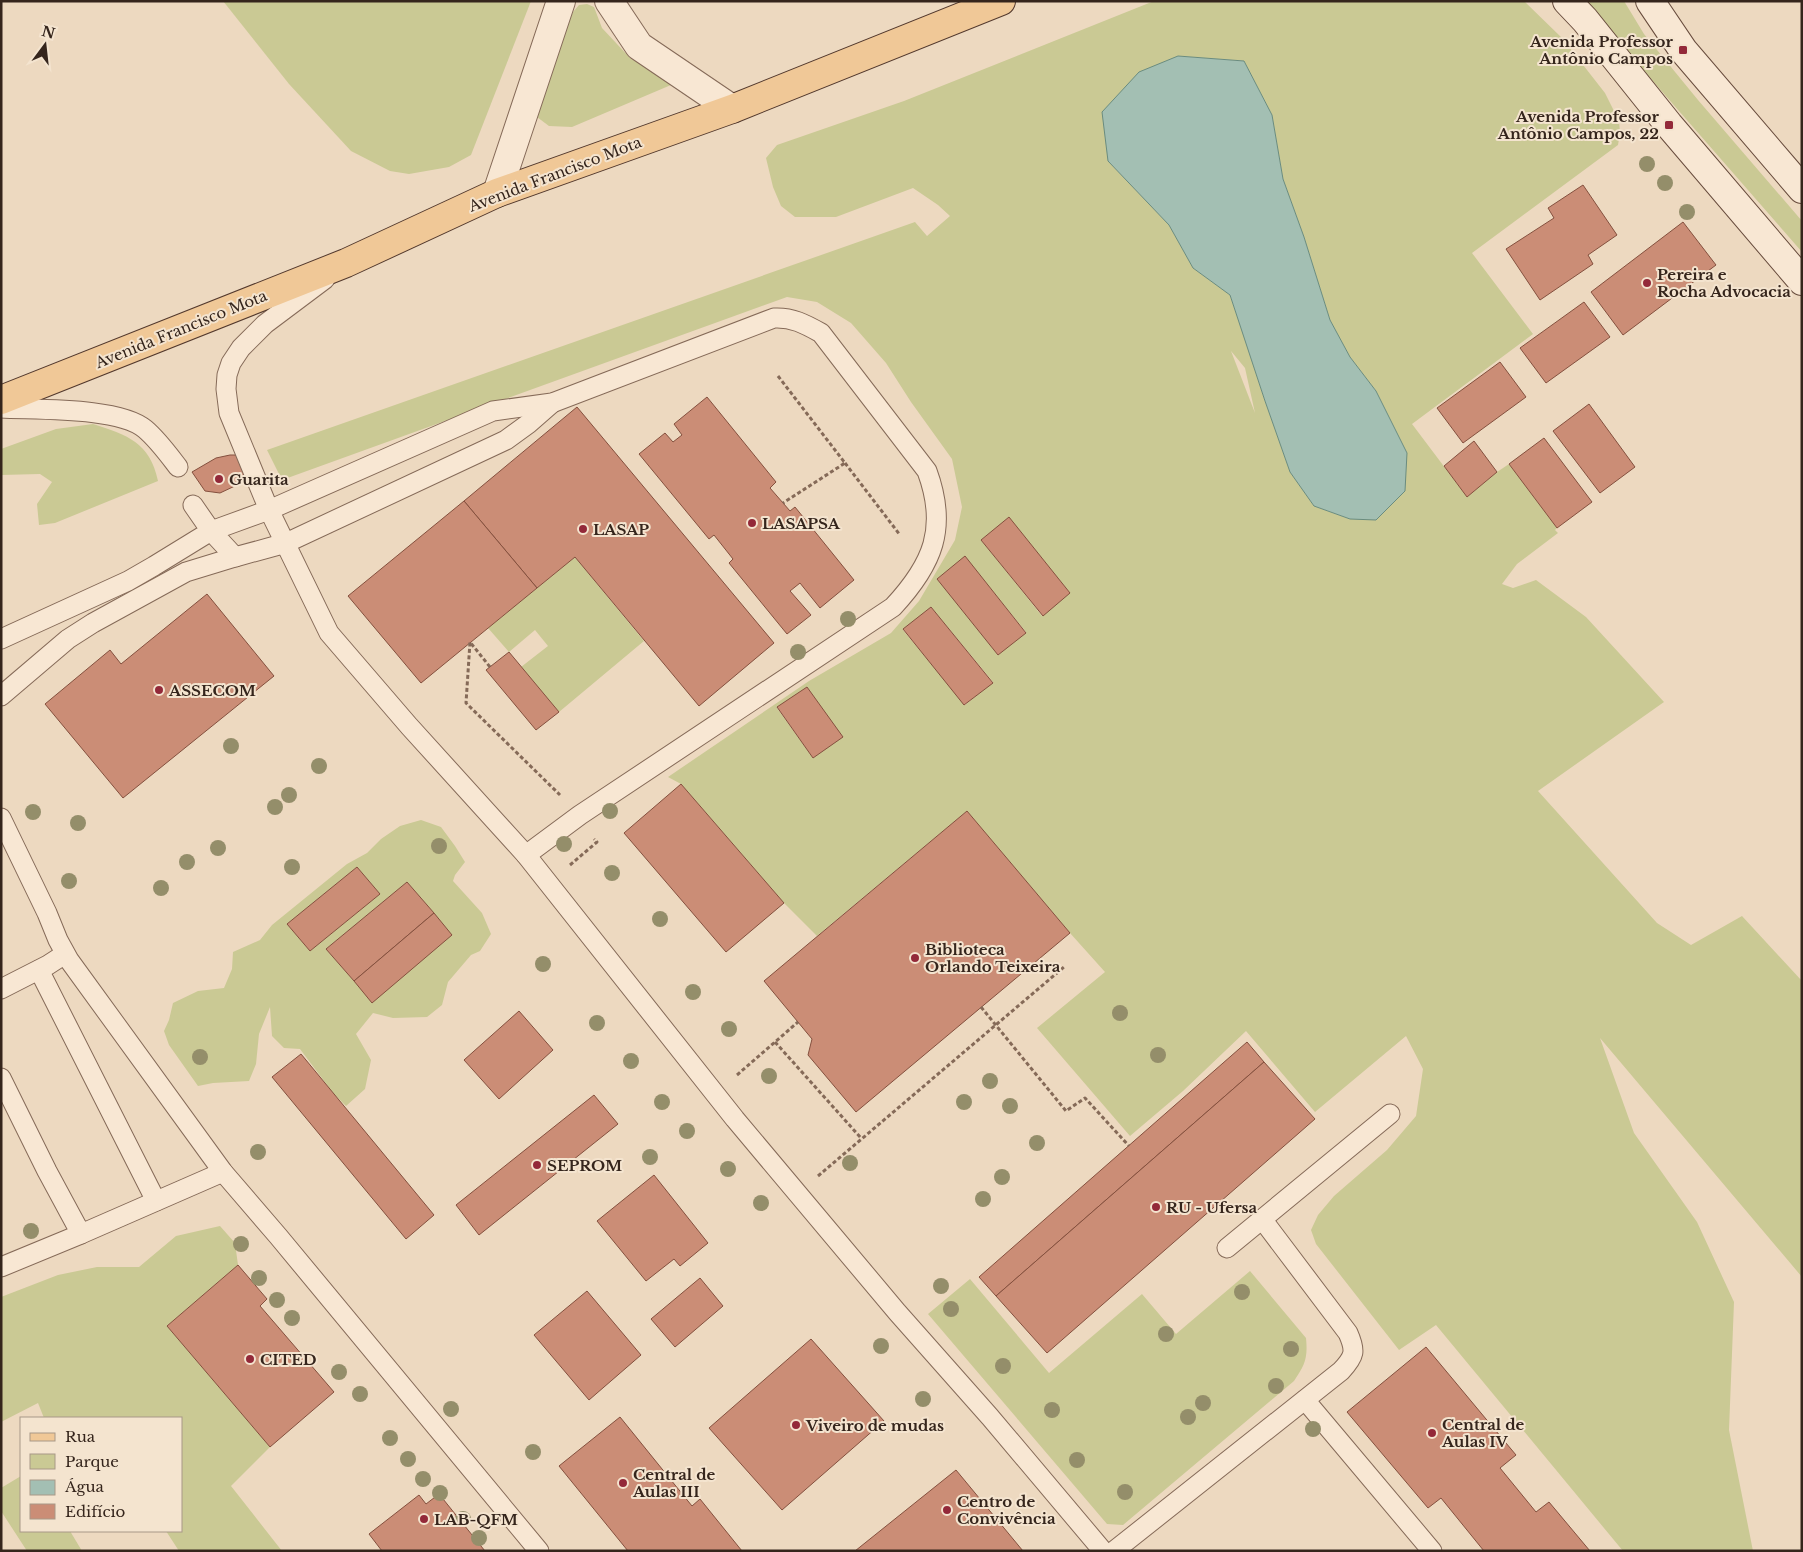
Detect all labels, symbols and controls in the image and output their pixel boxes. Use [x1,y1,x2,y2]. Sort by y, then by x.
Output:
north arrow [20,20,70,70]
text: N [40,22,57,43]
place label: Avenida Professor Antônio Campos [1529,32,1674,68]
marker: Avenida Professor Antônio Campos [1677,44,1689,56]
place label: Avenida Professor Antônio Campos, 22 [1497,107,1660,143]
marker: Avenida Professor Antônio Campos, 22 [1663,119,1675,131]
street label: Avenida Francisco Mota [465,132,645,216]
place label: Pereira e Rocha Advocacia [1657,265,1791,301]
marker: Pereira e Rocha Advocacia [1641,277,1653,289]
street label: Avenida Francisco Mota [91,286,270,373]
place label: Guarita [229,470,289,489]
marker: Guarita [213,473,225,485]
place label: LASAPSA [762,514,841,533]
marker: LASAPSA [746,517,758,529]
place label: LASAP [593,520,649,539]
marker: LASAP [577,523,589,535]
place label: ASSECOM [168,681,256,700]
marker: ASSECOM [153,684,165,696]
place label: Biblioteca Orlando Teixeira [925,940,1061,976]
marker: Biblioteca Orlando Teixeira [909,952,921,964]
place label: SEPROM [547,1156,622,1175]
marker: SEPROM [531,1159,543,1171]
place label: RU - Ufersa [1166,1198,1258,1217]
marker: RU - Ufersa [1150,1201,1162,1213]
place label: CITED [260,1350,317,1369]
marker: CITED [244,1353,256,1365]
place label: Central de Aulas IV [1441,1415,1525,1451]
place label: Viveiro de mudas [805,1416,944,1435]
legend [20,1417,182,1532]
marker: Viveiro de mudas [790,1419,802,1431]
text: Rua [65,1427,96,1446]
marker: Central de Aulas IV [1426,1427,1438,1439]
text: Parque [65,1452,119,1471]
place label: Central de Aulas III [632,1465,716,1501]
text: Água [64,1477,105,1496]
marker: Central de Aulas III [617,1477,629,1489]
place label: Centro de Convivência [957,1492,1056,1528]
text: Edifício [65,1502,126,1521]
marker: Centro de Convivência [941,1504,953,1516]
place label: LAB-QFM [434,1510,518,1529]
marker: LAB-QFM [418,1513,430,1525]

